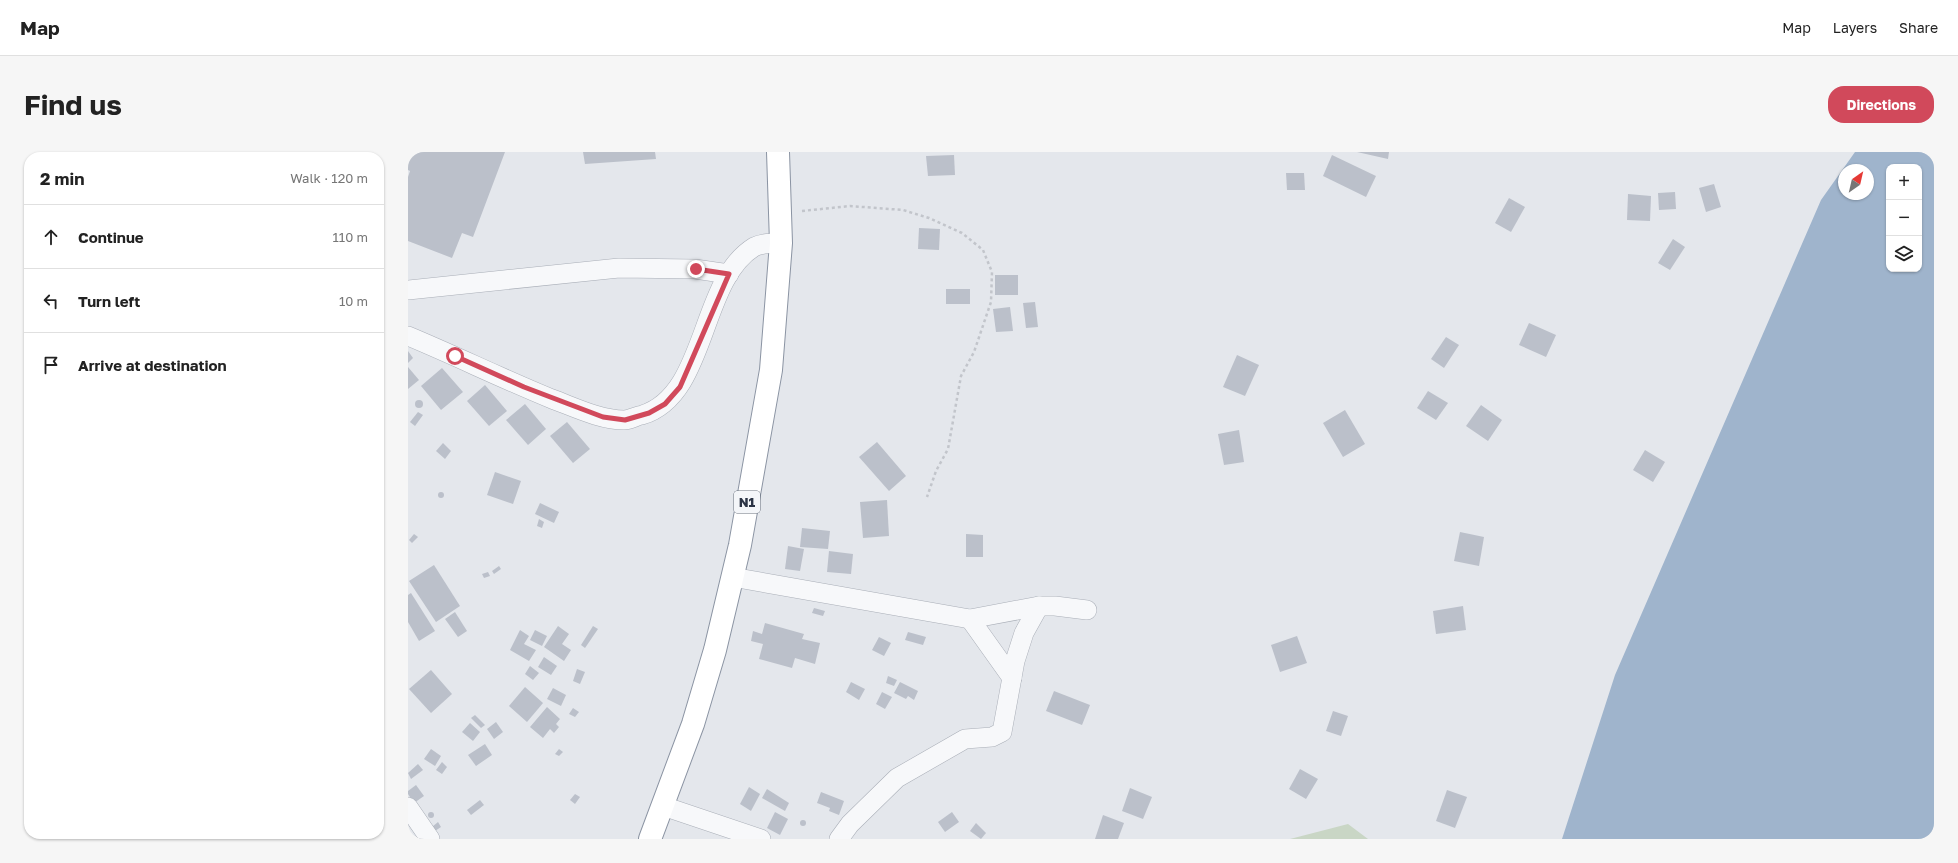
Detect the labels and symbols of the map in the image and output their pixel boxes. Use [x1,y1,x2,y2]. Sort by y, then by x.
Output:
north arrow [1838,164,1874,200]
route end [687,260,705,278]
route start [446,347,464,365]
road number: N1 [734,491,760,513]

